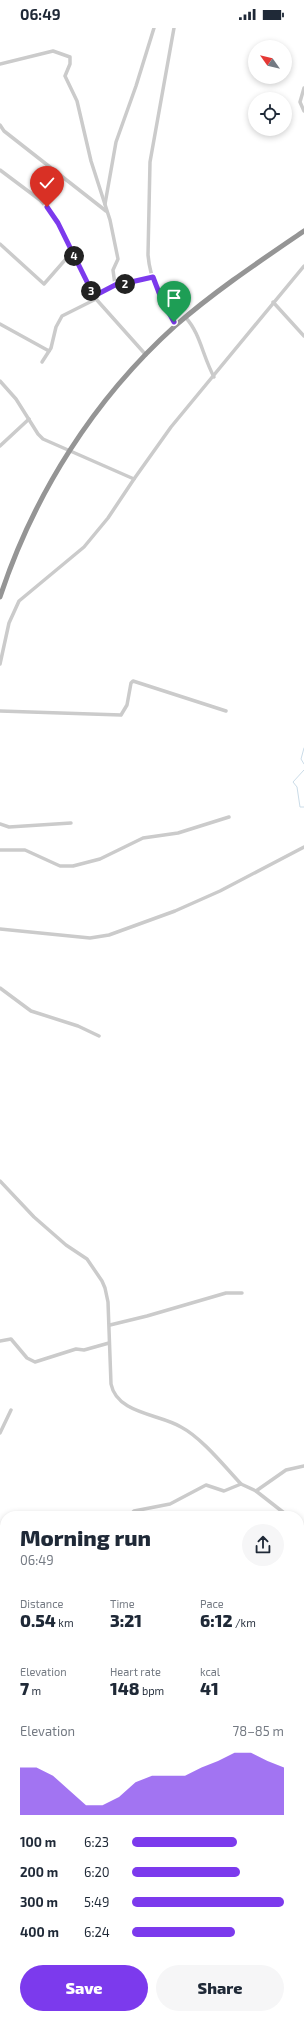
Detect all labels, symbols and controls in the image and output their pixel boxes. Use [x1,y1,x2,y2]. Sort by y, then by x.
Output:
text: 06:49 [20,5,61,23]
north arrow [248,40,292,84]
map controls [248,40,292,136]
button: locate [248,92,292,136]
pin [30,166,64,207]
icon: check [36,172,58,194]
pin: 4 [64,246,84,266]
text: 4 [70,249,78,262]
pin: 2 [115,274,135,294]
text: 2 [122,277,128,290]
pin: 3 [81,281,101,301]
pin [157,281,191,322]
text: 3 [88,284,94,297]
icon: arrive [163,287,185,309]
text: Morning run [20,1524,151,1550]
button: share [242,1524,284,1566]
text: 06:49 [20,1552,54,1568]
text: Distance [20,1597,63,1610]
text: Time [110,1597,135,1610]
text: Pace [200,1597,224,1610]
text: 0.54 [20,1610,56,1630]
text: 3:21 [110,1610,142,1630]
text: 6:12 [200,1610,232,1630]
text: km [56,1616,74,1629]
text: /km [232,1616,256,1629]
text: Elevation [20,1665,67,1678]
text: Heart rate [110,1665,161,1678]
text: kcal [200,1665,220,1678]
text: 7 [20,1678,29,1698]
text: 148 [110,1678,139,1698]
text: 41 [200,1678,219,1698]
text: m [29,1684,41,1697]
text: bpm [139,1684,164,1697]
text: Elevation [20,1723,75,1739]
text: 78–85 m [233,1723,284,1739]
text: 100 m [20,1834,56,1850]
text: 6:23 [84,1834,109,1850]
text: 200 m [20,1864,58,1880]
text: 6:20 [84,1864,110,1880]
text: 300 m [20,1894,58,1910]
text: 5:49 [84,1894,109,1910]
text: 400 m [20,1924,59,1940]
text: 6:24 [84,1924,110,1940]
button: Save [20,1965,148,2011]
button: Share [156,1965,284,2011]

